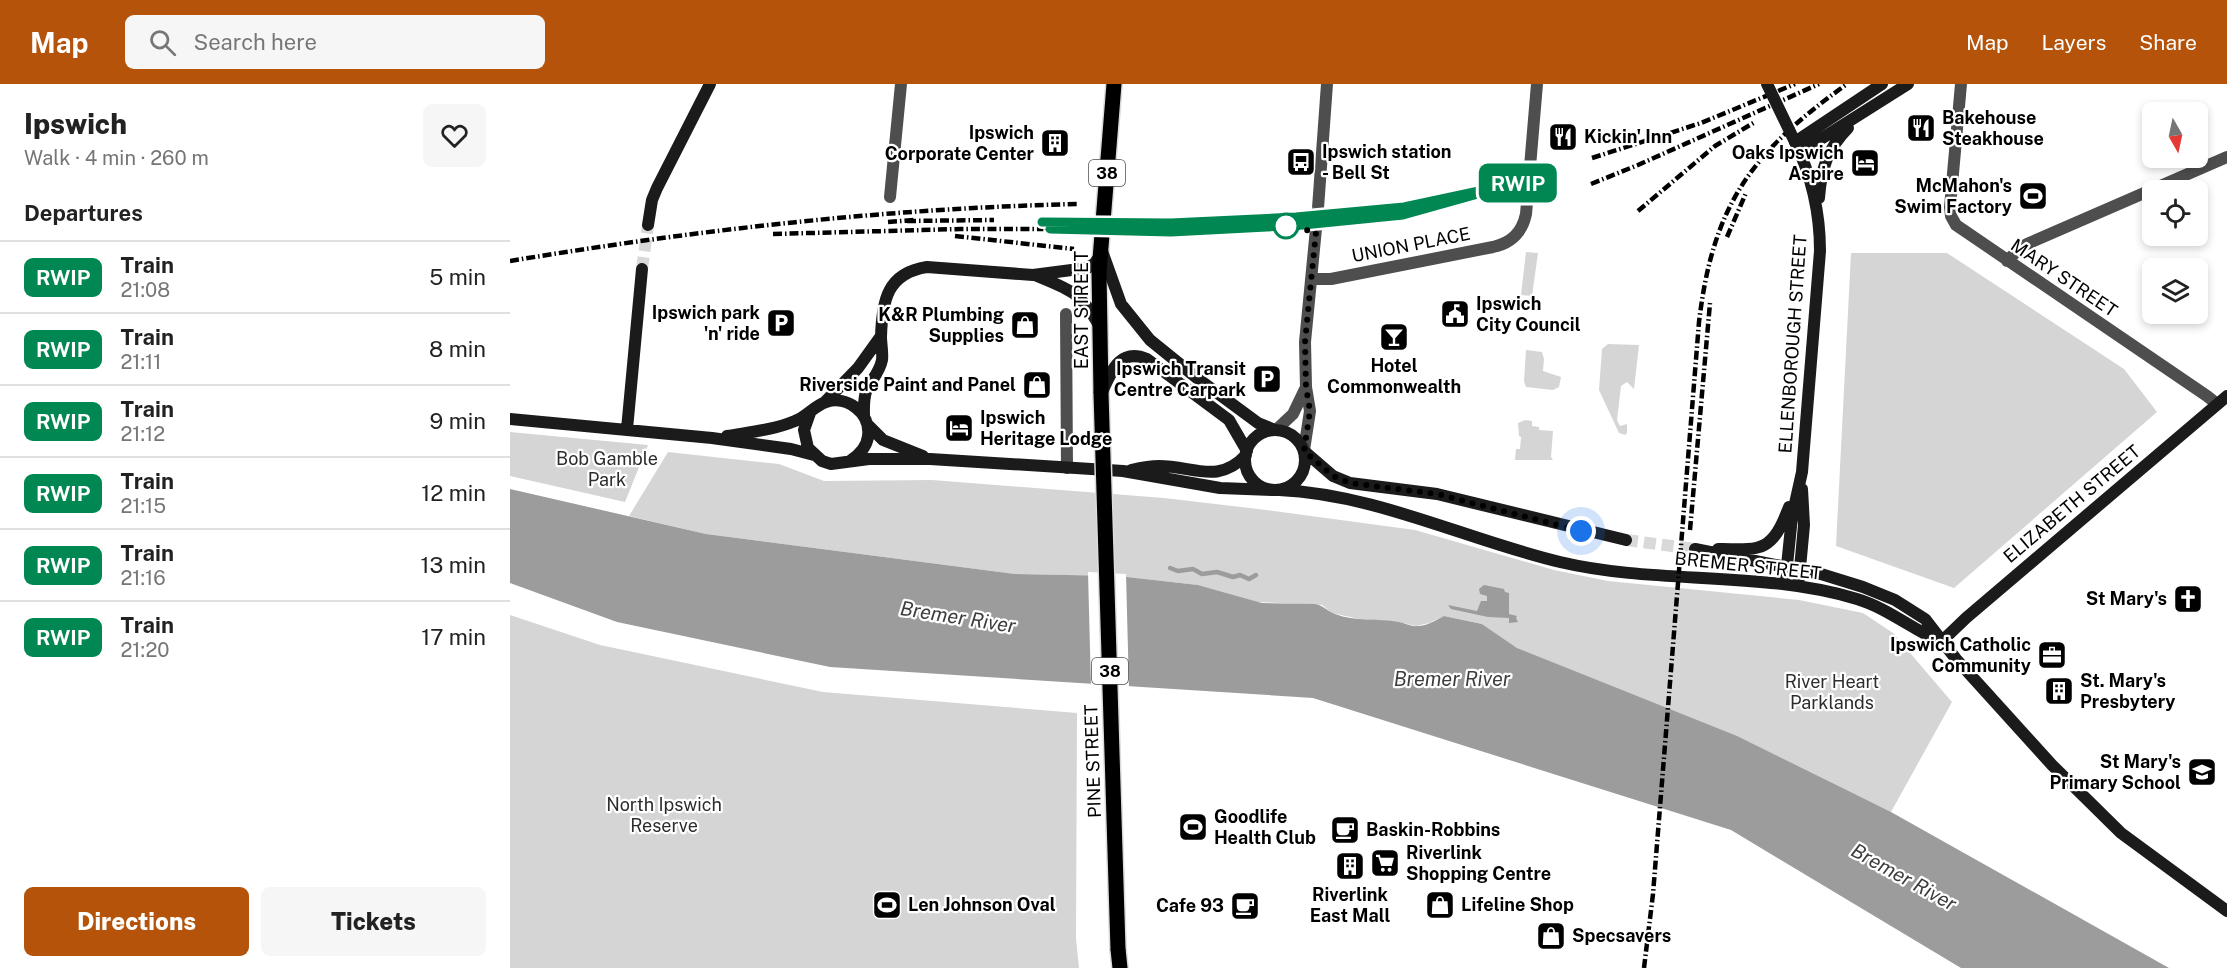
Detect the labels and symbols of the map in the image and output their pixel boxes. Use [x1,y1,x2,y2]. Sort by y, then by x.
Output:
north arrow [2142,102,2208,168]
place label: Bakehouse Steakhouse [1942,107,2044,149]
restaurant icon: Bakehouse Steakhouse [1905,112,1937,144]
restaurant icon: Kickin' Inn [1547,121,1579,153]
place label: Ipswich Corporate Center [885,122,1035,164]
place label: Kickin' Inn [1584,126,1672,147]
building icon: Ipswich Corporate Center [1039,127,1071,159]
place label: Ipswich station - Bell St [1322,141,1451,183]
place label: Oaks Ipswich Aspire [1732,142,1844,184]
bus stop icon: Ipswich station - Bell St [1285,146,1317,178]
hotel icon: Oaks Ipswich Aspire [1849,147,1881,179]
road number: 38 [1089,160,1125,186]
line badge: RWIP [1476,164,1560,202]
place label: McMahon's Swim Factory [1894,175,2012,217]
sports icon: McMahon's Swim Factory [2017,180,2049,212]
unlabelled marker [1273,213,1299,239]
street label: UNION PLACE [1350,223,1472,266]
street label: ELLENBOROUGH STREET [1774,234,1811,454]
street label: MARY STREET [2007,234,2122,321]
street label: EAST STREET [1071,250,1092,369]
place label: Ipswich City Council [1476,293,1581,335]
public building icon: Ipswich City Council [1439,298,1471,330]
place label: Ipswich park 'n' ride [652,302,761,344]
place label: K&R Plumbing Supplies [878,304,1004,346]
parking icon: Ipswich park 'n' ride [765,307,797,339]
shop icon: K&R Plumbing Supplies [1009,309,1041,341]
bar icon: Hotel Commonwealth [1378,321,1410,353]
place label: Hotel Commonwealth [1327,355,1461,397]
place label: Ipswich Transit Centre Carpark [1114,358,1247,400]
parking icon: Ipswich Transit Centre Carpark [1251,363,1283,395]
shop icon: Riverside Paint and Panel [1021,369,1053,401]
place label: Riverside Paint and Panel [799,374,1016,395]
place label: Ipswich Heritage Lodge [980,407,1112,449]
hotel icon: Ipswich Heritage Lodge [943,412,975,444]
street label: ELIZABETH STREET [1999,440,2144,567]
park label: Bob Gamble Park [556,448,658,490]
your location [1566,516,1596,546]
street label: BREMER STREET [1674,547,1823,584]
church icon: St Mary's [2172,583,2204,615]
place label: St Mary's [2086,588,2167,609]
water label: Bremer River [898,596,1018,638]
place label: Ipswich Catholic Community [1890,634,2031,676]
office icon: Ipswich Catholic Community [2036,639,2068,671]
road number: 38 [1092,658,1128,684]
water label: Bremer River [1394,667,1511,691]
place label: St. Mary's Presbytery [2080,670,2176,712]
park label: River Heart Parklands [1785,671,1879,713]
building icon: St. Mary's Presbytery [2043,675,2075,707]
street label: PINE STREET [1080,704,1105,818]
place label: St Mary's Primary School [2050,751,2181,793]
school or university icon: St Mary's Primary School [2186,756,2218,788]
park label: North Ipswich Reserve [606,794,722,836]
place label: Goodlife Health Club [1214,806,1316,848]
sports icon: Goodlife Health Club [1177,811,1209,843]
cafe icon: Baskin-Robbins [1329,814,1361,846]
place label: Baskin-Robbins [1366,819,1500,840]
water label: Bremer River [1847,838,1961,916]
place label: Riverlink Shopping Centre [1406,842,1551,884]
supermarket icon: Riverlink Shopping Centre [1369,847,1401,879]
building icon: Riverlink East Mall [1334,850,1366,882]
place label: Riverlink East Mall [1310,884,1390,926]
sports icon: Len Johnson Oval [871,889,903,921]
shop icon: Lifeline Shop [1424,889,1456,921]
cafe icon: Cafe 93 [1229,890,1261,922]
place label: Len Johnson Oval [908,894,1056,915]
place label: Lifeline Shop [1461,894,1574,915]
place label: Cafe 93 [1156,895,1224,916]
shop icon: Specsavers [1535,920,1567,952]
place label: Specsavers [1572,925,1671,946]

